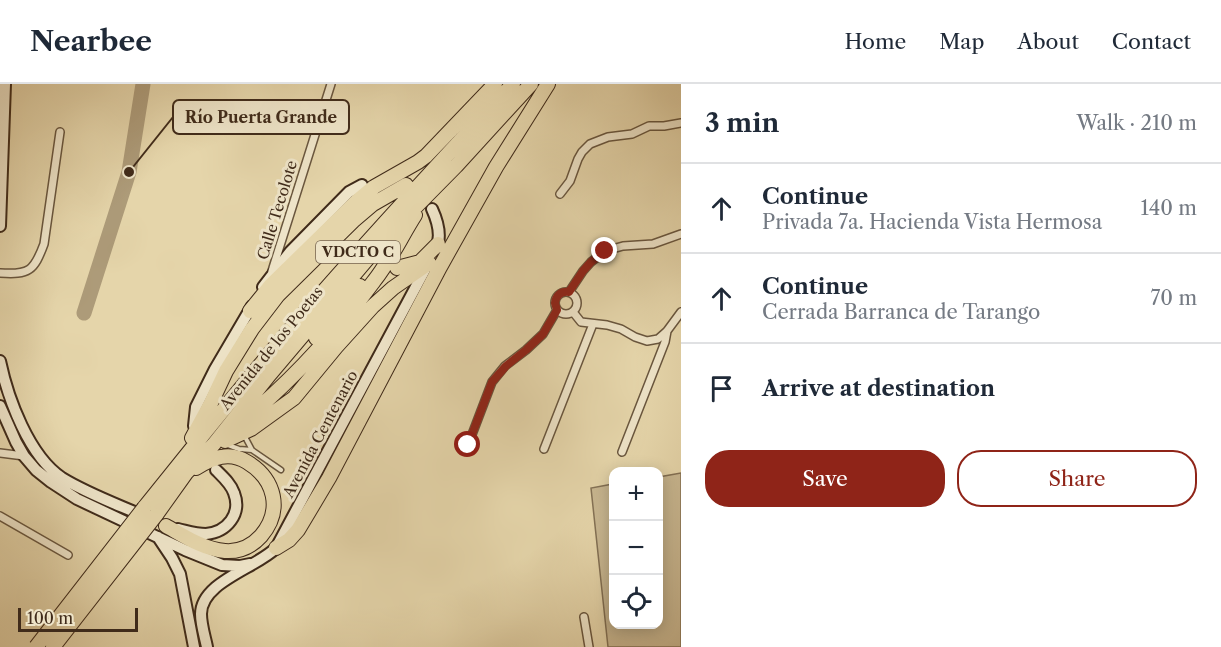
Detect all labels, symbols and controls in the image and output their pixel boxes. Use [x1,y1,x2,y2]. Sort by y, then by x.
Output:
text: Nearbee [30,24,152,58]
text: Home [845,29,906,54]
text: Map [939,29,984,54]
text: About [1017,29,1079,54]
text: Contact [1112,29,1191,54]
callout: Río Puerta Grande [173,100,349,134]
text: Río Puerta Grande [185,107,338,127]
text: 3 min [705,107,779,139]
text: Walk · 210 m [1076,111,1197,135]
street label: Calle Tecolote [253,158,301,262]
text: Continue [762,183,868,210]
icon: ahead [705,192,738,225]
text: 140 m [1140,196,1197,220]
text: Privada 7a. Hacienda Vista Hermosa [762,210,1102,234]
route end [591,237,617,263]
road number: VDCTO C [316,241,400,263]
text: Continue [762,273,868,300]
street label: Avenida de los Poetas [215,282,327,414]
icon: ahead [705,282,738,315]
text: 70 m [1151,286,1197,310]
text: Cerrada Barranca de Tarango [762,300,1040,324]
street label: Avenida Centenario [278,367,362,502]
icon: arrive [705,372,738,405]
text: Arrive at destination [762,375,995,402]
route start [454,431,480,457]
button: Save [705,450,945,507]
button: Share [957,450,1197,507]
map controls [609,467,663,629]
button: + [609,467,663,521]
button: − [609,521,663,575]
button: locate [609,575,663,629]
scale bar [18,605,138,632]
text: 100 m [27,608,73,628]

